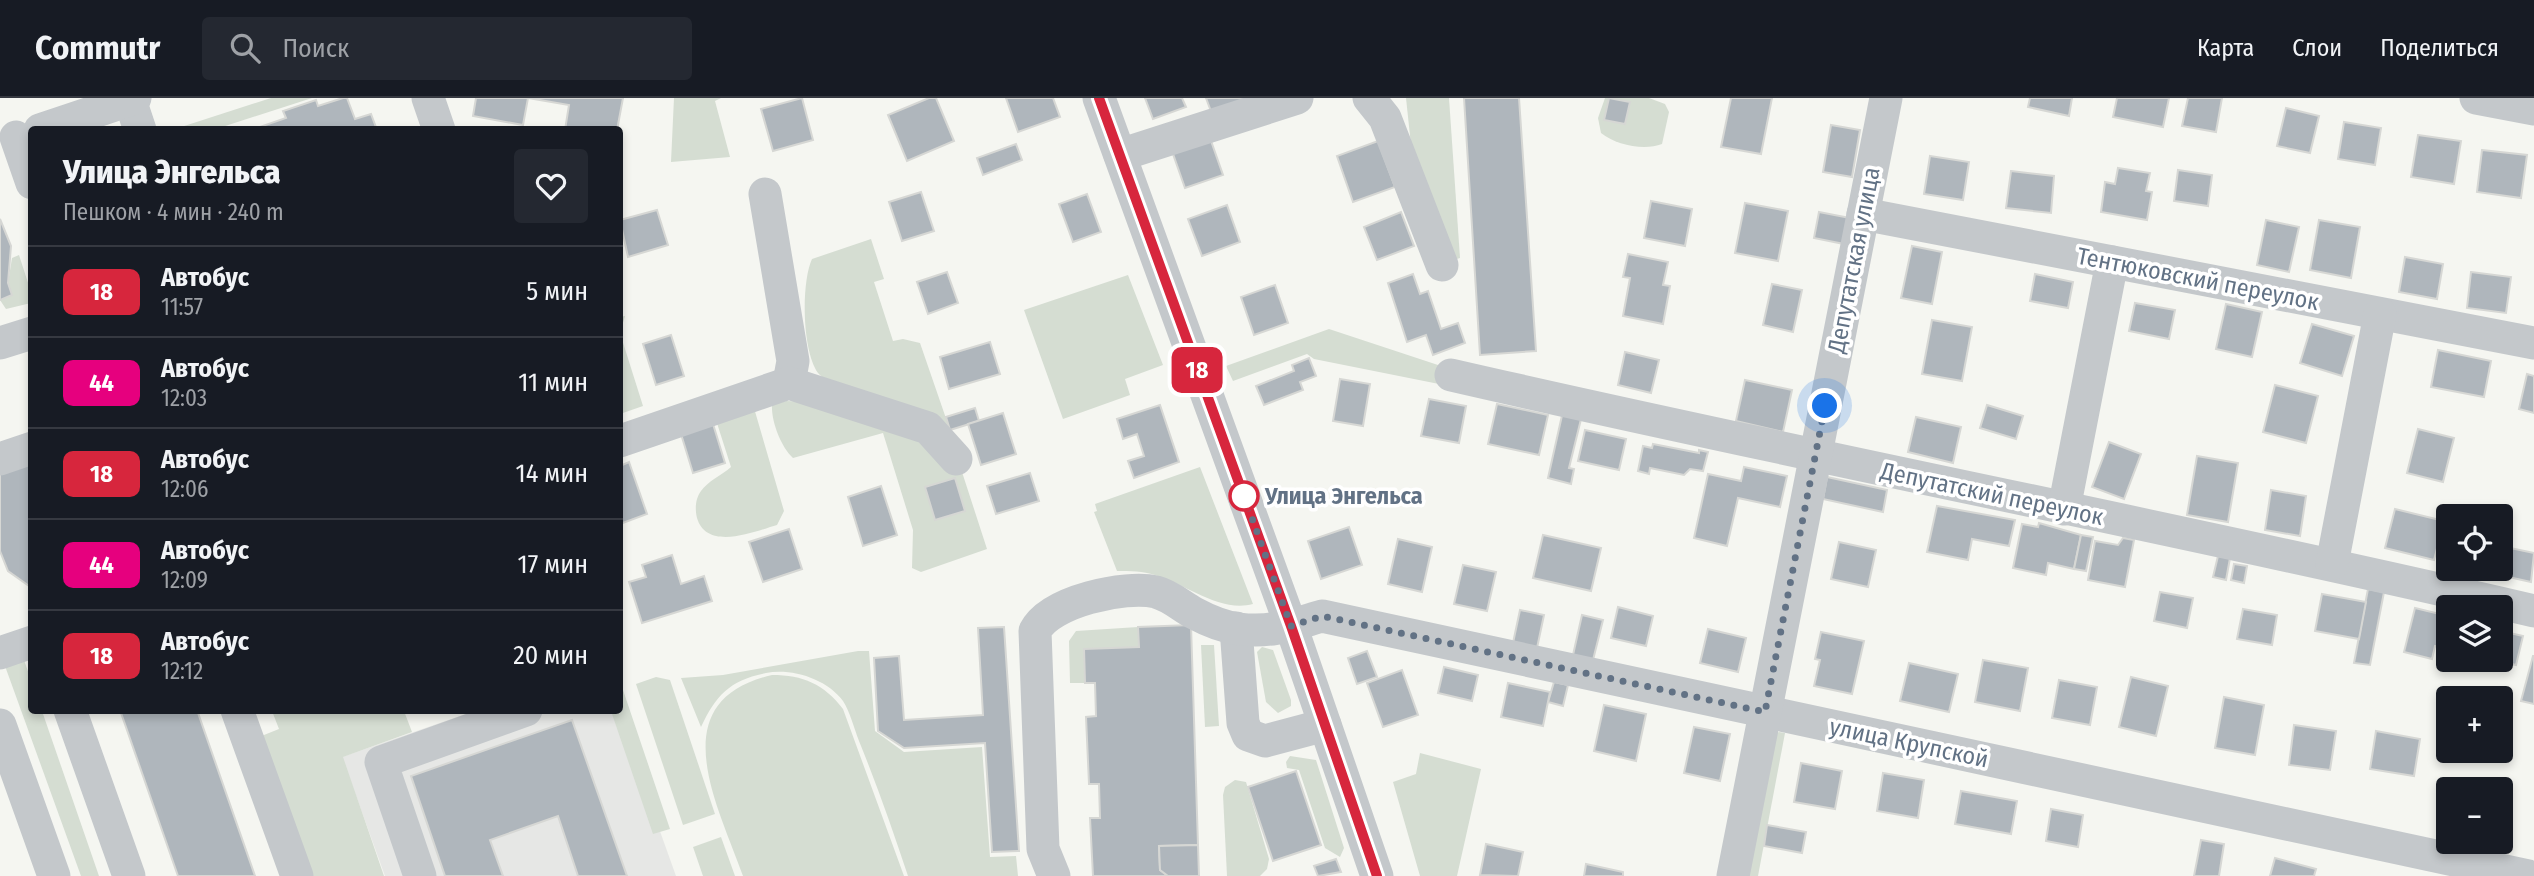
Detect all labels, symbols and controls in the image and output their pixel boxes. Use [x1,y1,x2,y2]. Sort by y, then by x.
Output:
search box [202,17,692,80]
text: Commutr [35,28,160,68]
icon: search [226,29,264,67]
text: Поиск [282,33,349,64]
text: Карта [2197,34,2254,62]
text: Слои [2292,34,2342,62]
text: Поделиться [2380,34,2499,62]
button: heart [514,149,588,223]
text: Улица Энгельса [63,152,280,192]
street label: Депутатская улица [1822,165,1886,356]
text: Пешком · 4 мин · 240 m [63,198,284,226]
street label: Тентюковский переулок [2075,242,2322,316]
text: Автобус [161,262,249,293]
text: 5 мин [526,276,588,307]
text: 18 [90,278,113,306]
text: 11:57 [161,293,203,321]
line badge: 18 [1166,347,1228,393]
text: Автобус [161,353,249,384]
text: 18 [1186,356,1208,384]
text: 11 мин [518,367,588,398]
text: 44 [89,369,114,397]
text: 12:03 [161,384,207,412]
your location [1807,388,1842,423]
text: Автобус [161,444,249,475]
street label: Депутатский переулок [1877,457,2106,531]
text: 14 мин [516,458,588,489]
text: 18 [90,460,113,488]
text: 12:06 [161,475,208,503]
marker: Улица Энгельса [1229,481,1259,511]
place label: Улица Энгельса [1264,482,1423,510]
map controls [2436,504,2513,854]
button: locate [2436,504,2513,581]
text: Автобус [161,535,249,566]
text: 17 мин [518,549,588,580]
text: 44 [89,551,114,579]
text: 12:09 [161,566,208,594]
button: layers [2436,595,2513,672]
text: Автобус [161,626,249,657]
text: 20 мин [513,640,588,671]
text: 18 [90,642,113,670]
text: 12:12 [161,657,203,685]
button: + [2436,686,2513,763]
street label: улица Крупской [1827,713,1991,773]
button: − [2436,777,2513,854]

